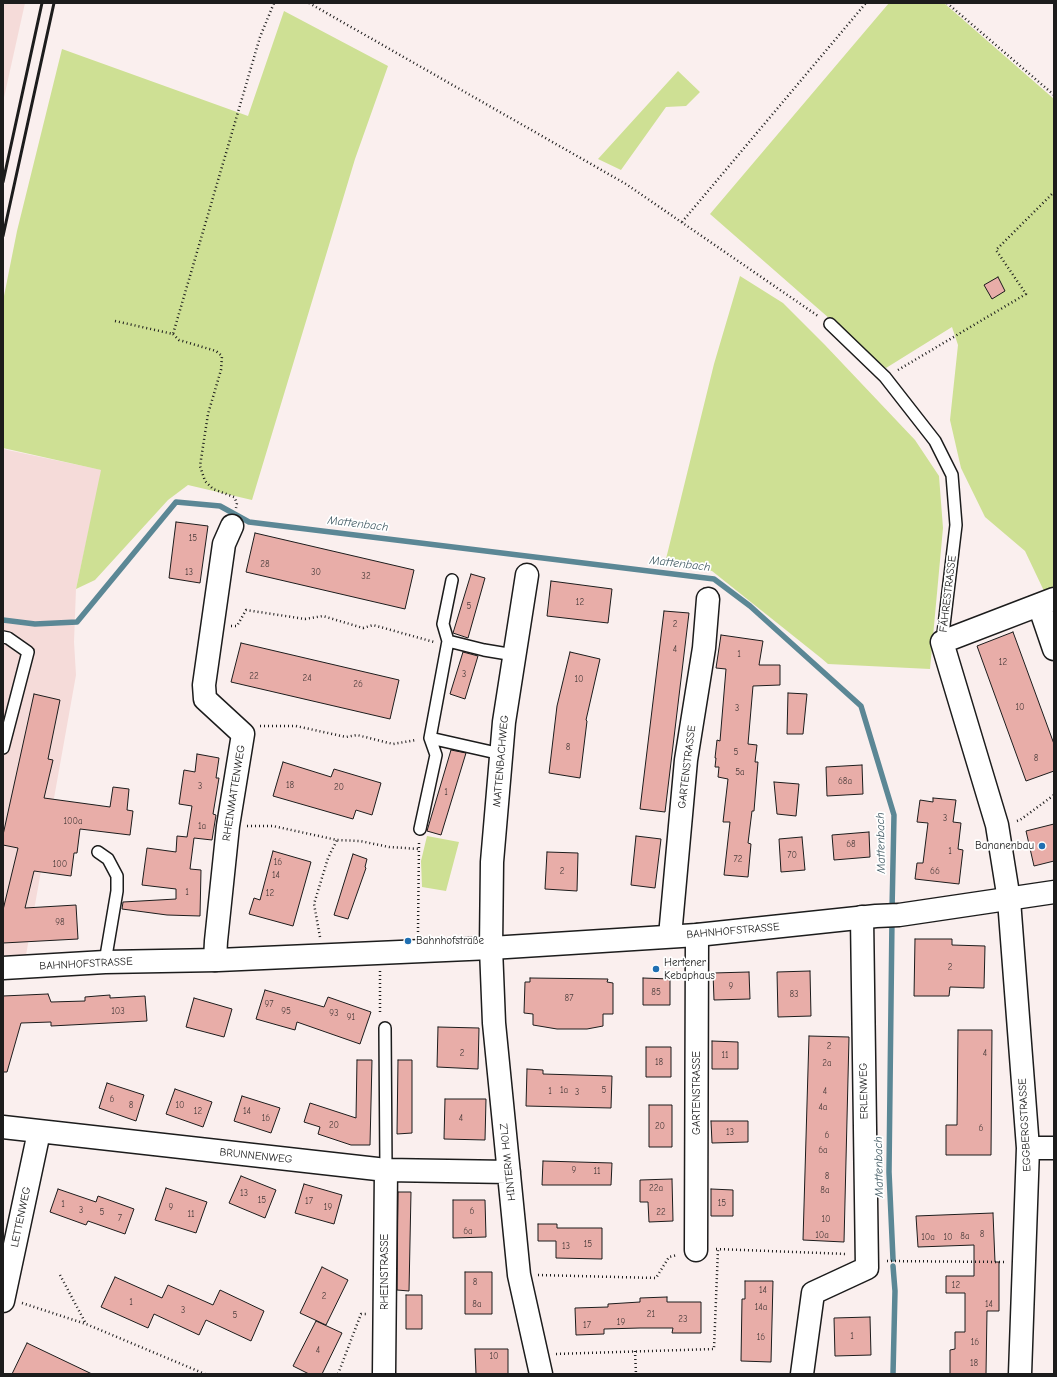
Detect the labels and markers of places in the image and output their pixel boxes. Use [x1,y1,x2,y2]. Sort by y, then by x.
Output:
place label: Bananenbau [975,839,1034,853]
marker: Bananenbau [1037,841,1047,851]
place label: Bahnhofstraße [416,934,484,948]
marker: Bahnhofstraße [403,936,413,946]
place label: Hertener Kebaphaus [664,956,715,982]
marker: Hertener Kebaphaus [651,964,661,974]

